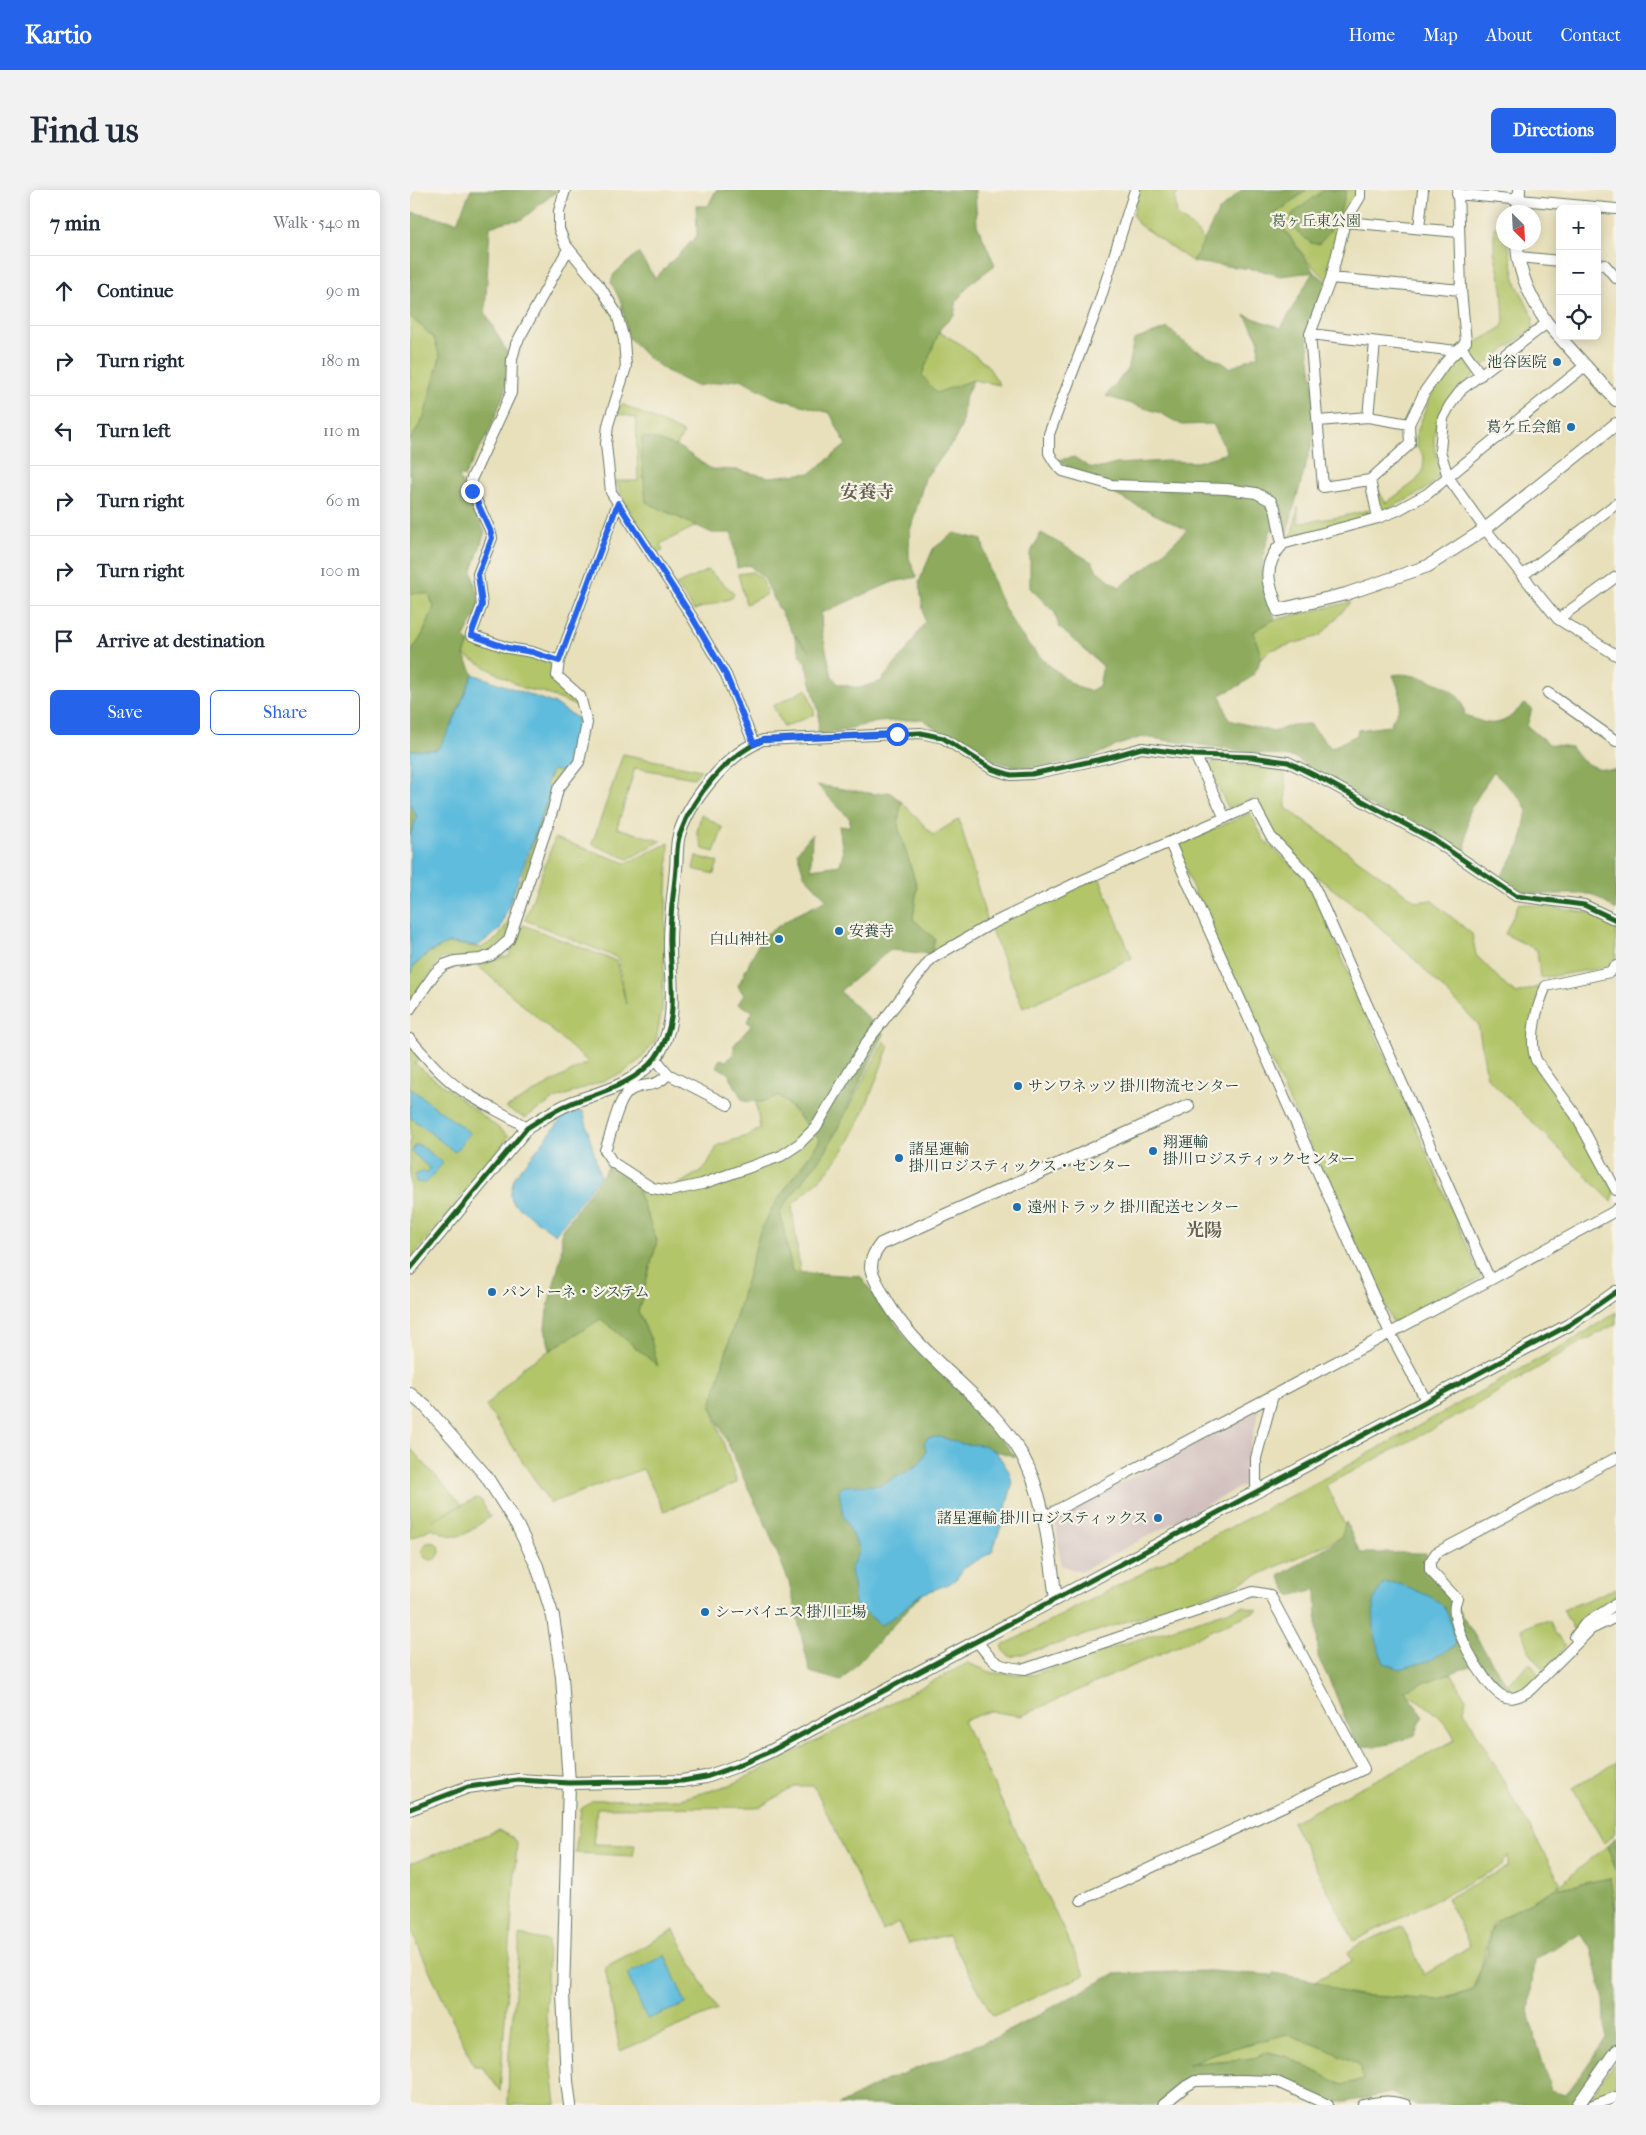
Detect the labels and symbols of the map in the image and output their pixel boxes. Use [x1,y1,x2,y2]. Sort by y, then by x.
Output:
north arrow [1496,205,1541,250]
park label: 葛ヶ丘東公園 [1271,212,1361,230]
place label: 池谷医院 [1487,353,1547,371]
marker: 池谷医院 [1551,356,1563,368]
place label: 葛ケ丘会館 [1486,418,1561,436]
marker: 葛ケ丘会館 [1565,421,1577,433]
route end [461,480,484,503]
district label: 安養寺 [840,482,894,503]
route start [886,723,909,746]
place label: 安養寺 [849,922,894,940]
marker: 安養寺 [833,925,845,937]
place label: 白山神社 [709,930,769,948]
marker: 白山神社 [773,933,785,945]
place label: サンワネッツ 掛川物流センター [1028,1077,1239,1095]
marker: サンワネッツ 掛川物流センター [1012,1080,1024,1092]
place label: 翔運輸 掛川ロジスティックセンター [1163,1133,1355,1168]
place label: 諸星運輸 掛川ロジスティックス・センター [909,1140,1131,1175]
marker: 翔運輸 掛川ロジスティックセンター [1147,1145,1159,1157]
marker: 諸星運輸 掛川ロジスティックス・センター [893,1152,905,1164]
place label: 遠州トラック 掛川配送センター [1027,1198,1239,1216]
marker: 遠州トラック 掛川配送センター [1011,1201,1023,1213]
district label: 光陽 [1186,1220,1222,1241]
place label: パントーネ・システム [502,1283,650,1301]
marker: パントーネ・システム [486,1286,498,1298]
place label: 諸星運輸 掛川ロジスティックス [937,1509,1148,1527]
marker: 諸星運輸 掛川ロジスティックス [1152,1512,1164,1524]
place label: シーバイエス 掛川工場 [715,1603,867,1621]
marker: シーバイエス 掛川工場 [699,1606,711,1618]

